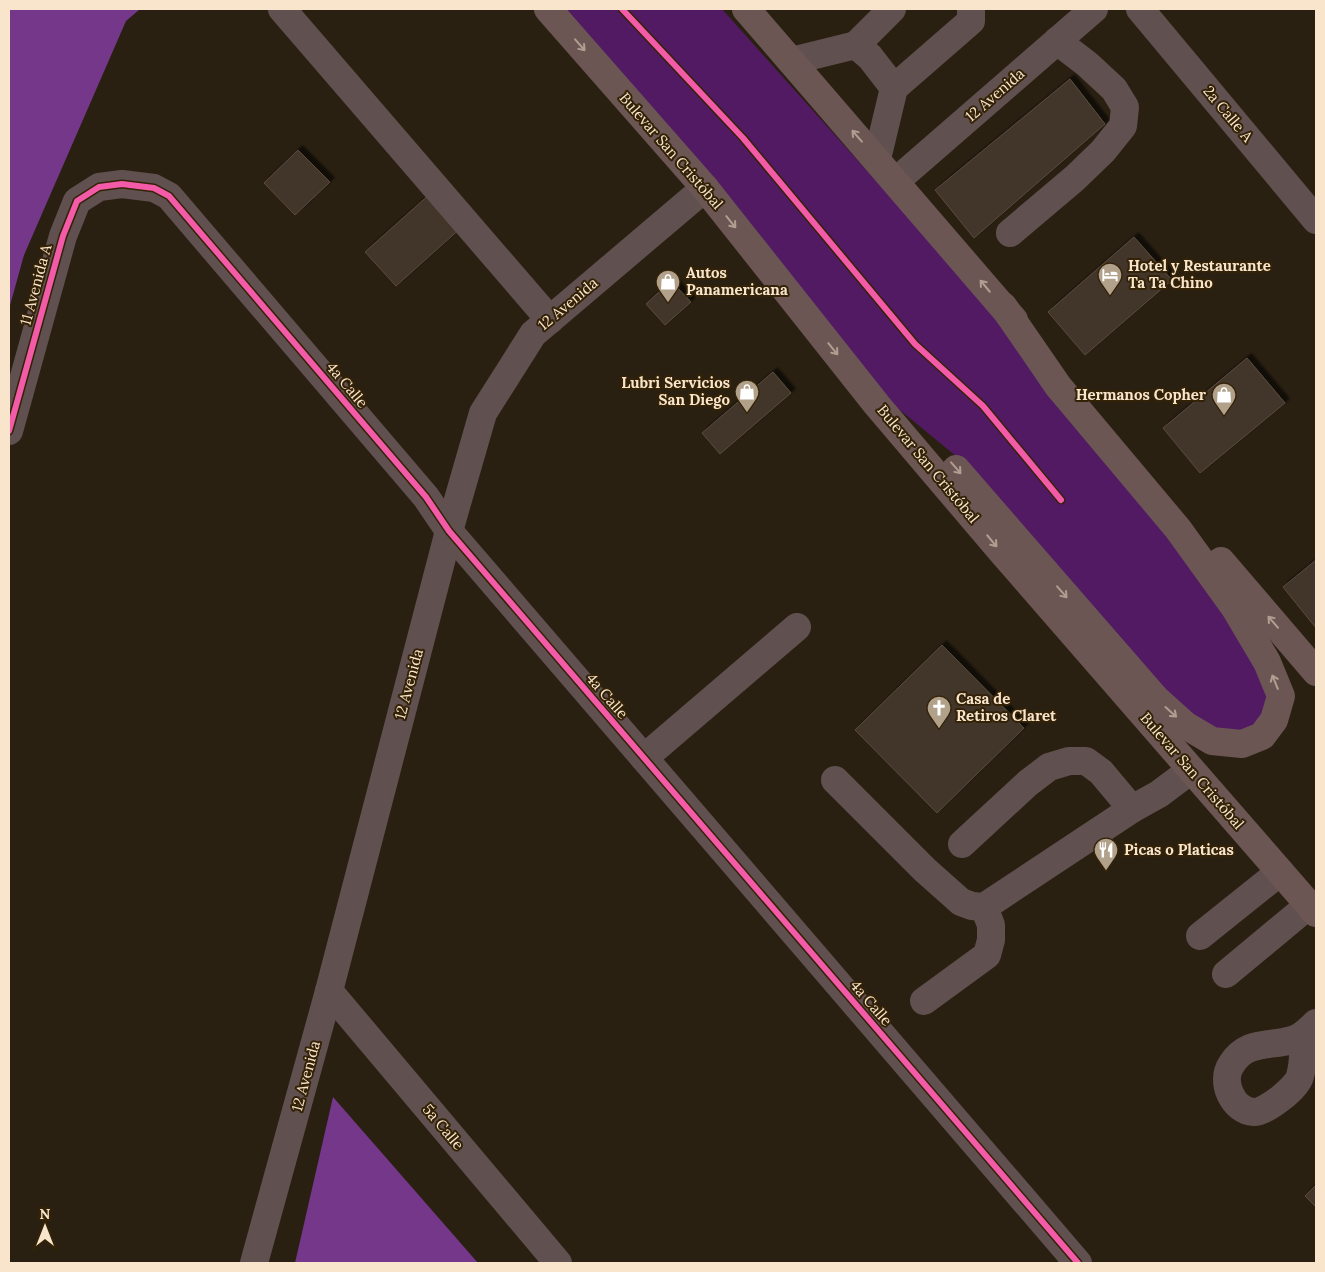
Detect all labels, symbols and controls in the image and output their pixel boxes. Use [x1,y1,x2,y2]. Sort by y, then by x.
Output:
one-way arrow [574,39,586,52]
street label: 12 Avenida [961,64,1028,125]
street label: 2a Calle A [1199,82,1258,146]
street label: Bulevar San Cristóbal [615,88,727,213]
one-way arrow [851,130,862,143]
one-way arrow [726,215,737,228]
street label: 11 Avenida A [16,242,56,327]
place label: Hotel y Restaurante Ta Ta Chino [1128,256,1271,292]
hotel icon: Hotel y Restaurante Ta Ta Chino [1097,262,1123,296]
place label: Autos Panamericana [686,263,788,299]
shop icon: Autos Panamericana [655,269,681,303]
street label: 12 Avenida [534,273,602,334]
one-way arrow [980,279,991,292]
one-way arrow [827,342,838,355]
street label: 4a Calle [323,358,372,412]
place label: Lubri Servicios San Diego [621,373,731,409]
shop icon: Lubri Servicios San Diego [734,379,760,413]
shop icon: Hermanos Copher [1211,382,1237,416]
place label: Hermanos Copher [1076,385,1207,404]
street label: Bulevar San Cristóbal [873,401,983,527]
one-way arrow [950,462,961,475]
one-way arrow [987,535,998,548]
one-way arrow [1056,585,1067,598]
one-way arrow [1268,616,1279,629]
street label: 12 Avenida [390,646,427,721]
street label: 4a Calle [582,669,632,722]
one-way arrow [1270,675,1279,690]
place label: Casa de Retiros Claret [956,689,1057,725]
church icon: Casa de Retiros Claret [926,695,952,729]
one-way arrow [1164,706,1177,718]
street label: Bulevar San Cristóbal [1136,708,1248,833]
restaurant icon: Picas o Platicas [1093,837,1119,871]
place label: Picas o Platicas [1124,840,1234,859]
street label: 4a Calle [846,976,896,1029]
street label: 12 Avenida [287,1038,324,1113]
street label: 5a Calle [419,1100,468,1154]
north arrow [20,1202,70,1252]
text: N [40,1205,51,1223]

